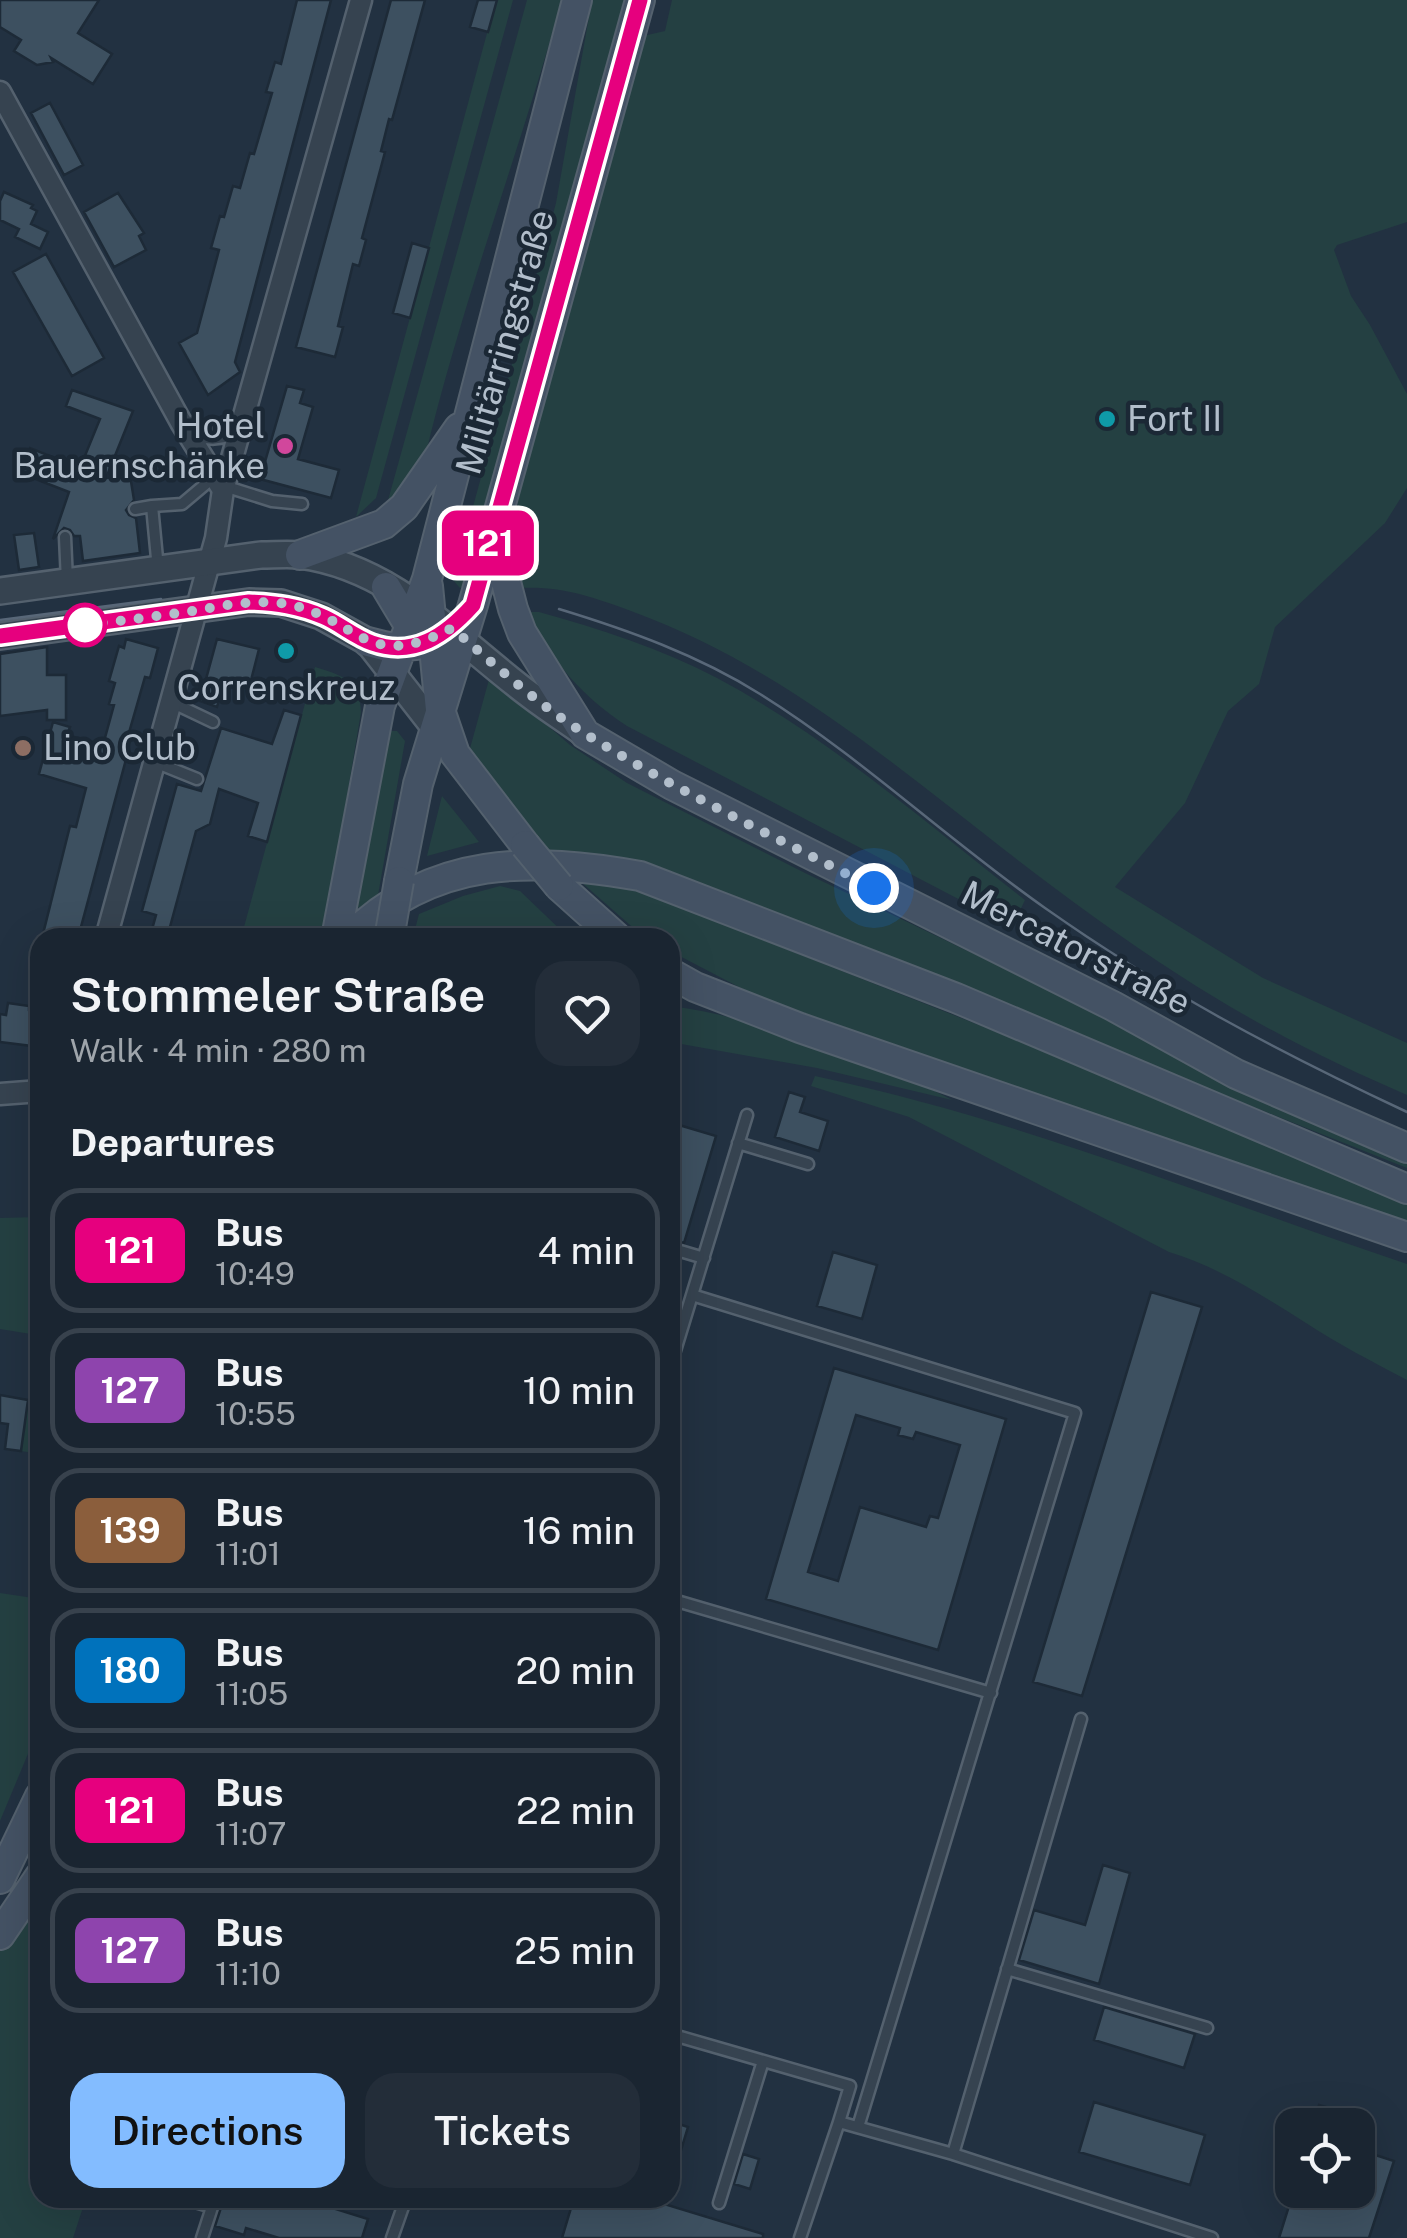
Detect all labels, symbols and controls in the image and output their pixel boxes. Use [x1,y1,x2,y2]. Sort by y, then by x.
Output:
street label: Militärringstraße [447,205,562,479]
place label: Fort II [1127,398,1222,439]
place label: Hotel Bauernschänke [13,405,265,486]
marker: Fort II [1096,408,1118,430]
marker: Hotel Bauernschänke [274,435,296,457]
line badge: 121 [430,510,546,576]
text: 121 [462,523,514,564]
unlabelled marker [64,604,106,646]
marker: Correnskreuz [275,640,297,662]
place label: Correnskreuz [177,667,395,708]
place label: Lino Club [43,727,196,768]
marker: Lino Club [12,737,34,759]
your location [849,863,899,913]
street label: Mercatorstraße [955,872,1198,1023]
button: heart [535,961,640,1066]
text: Stommeler Straße [70,966,485,1023]
text: Walk · 4 min · 280 m [70,1032,366,1069]
text: Departures [70,1120,275,1165]
text: Bus [215,1210,284,1255]
text: 4 min [537,1228,635,1273]
text: 121 [104,1230,156,1271]
text: 10:49 [215,1255,295,1292]
text: Bus [215,1350,284,1395]
text: 10 min [523,1368,635,1413]
text: 127 [100,1370,160,1411]
text: 10:55 [215,1395,296,1432]
text: Bus [215,1490,284,1535]
text: 16 min [522,1508,635,1553]
text: 139 [99,1510,161,1551]
text: 11:01 [215,1535,281,1572]
text: Bus [215,1630,284,1675]
text: 20 min [515,1648,635,1693]
text: 180 [100,1650,160,1691]
text: 11:05 [215,1675,288,1712]
text: Bus [215,1770,284,1815]
text: 22 min [516,1788,635,1833]
text: 121 [104,1790,156,1831]
text: 11:07 [215,1815,286,1852]
text: Bus [215,1910,284,1955]
text: 25 min [514,1928,635,1973]
text: 127 [100,1930,160,1971]
text: 11:10 [215,1955,281,1992]
button: Directions [70,2073,345,2188]
button: Tickets [365,2073,640,2188]
map controls [1275,2108,1375,2208]
button: locate [1275,2108,1375,2208]

